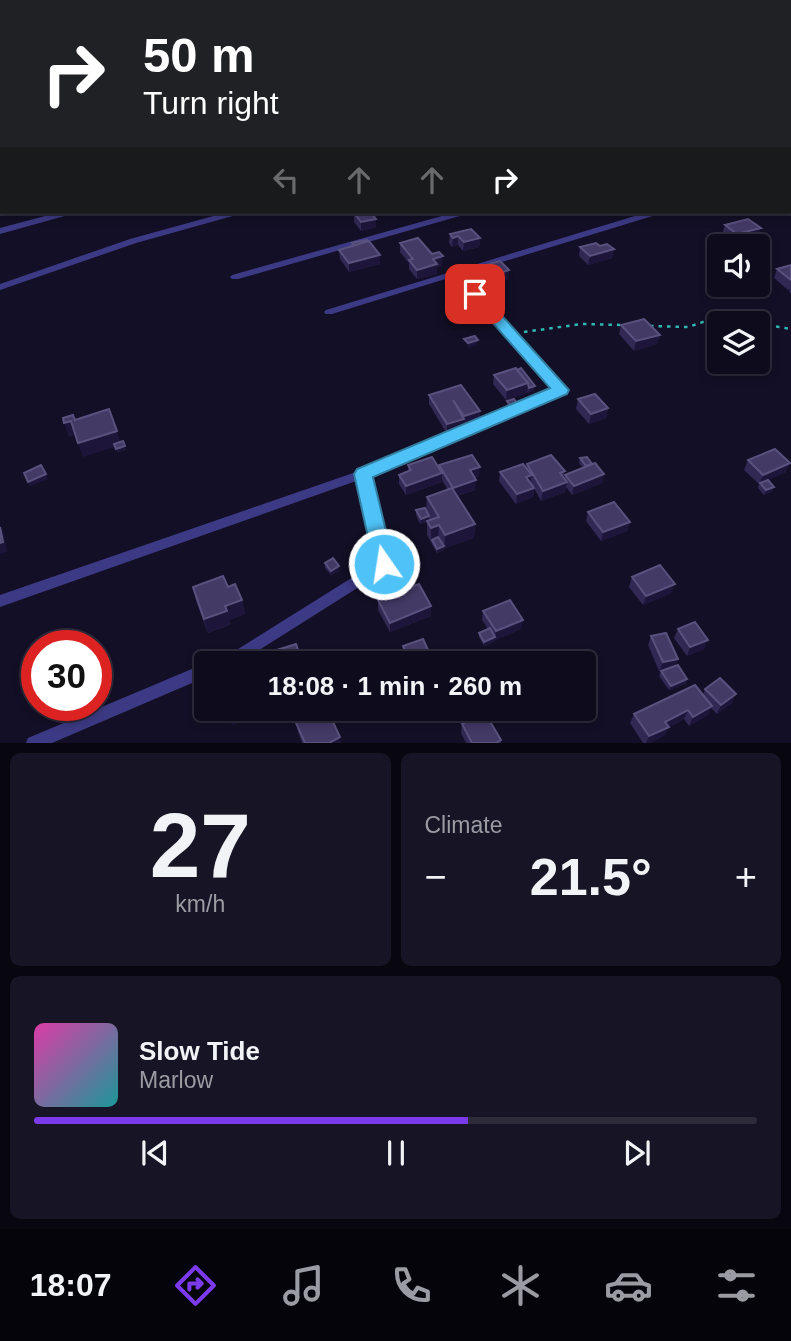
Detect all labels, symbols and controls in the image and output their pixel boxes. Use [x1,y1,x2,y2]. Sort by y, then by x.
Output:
icon: right [28,28,119,119]
text: 50 m [143,28,255,82]
text: Turn right [143,85,279,121]
icon: left [267,161,305,199]
icon: ahead [340,161,378,199]
icon: ahead [413,161,451,199]
icon: right [486,161,524,199]
map controls [707,234,770,374]
button: sound [707,234,770,297]
pin [445,264,505,324]
icon: arrive [456,275,494,313]
button: layers [707,311,770,374]
position arrow [347,527,421,601]
speed limit sign: 30 [21,630,112,721]
text: 18:08 · 1 min · 260 m [268,671,522,701]
text: 27 [150,795,251,896]
text: Climate [425,812,502,838]
text: 21.5° [530,848,652,906]
text: − [425,856,447,898]
text: + [735,856,757,898]
text: km/h [175,891,225,917]
text: Slow Tide [139,1036,260,1066]
text: Marlow [139,1067,213,1093]
icon: previous [136,1134,174,1172]
icon: pause [377,1134,415,1172]
icon: next [618,1134,656,1172]
icon: directions [171,1261,220,1310]
icon: music [279,1261,328,1310]
icon: phone [387,1261,436,1310]
icon: climate [496,1261,545,1310]
icon: car [604,1261,653,1310]
icon: filters [712,1261,761,1310]
text: 18:07 [30,1267,111,1303]

